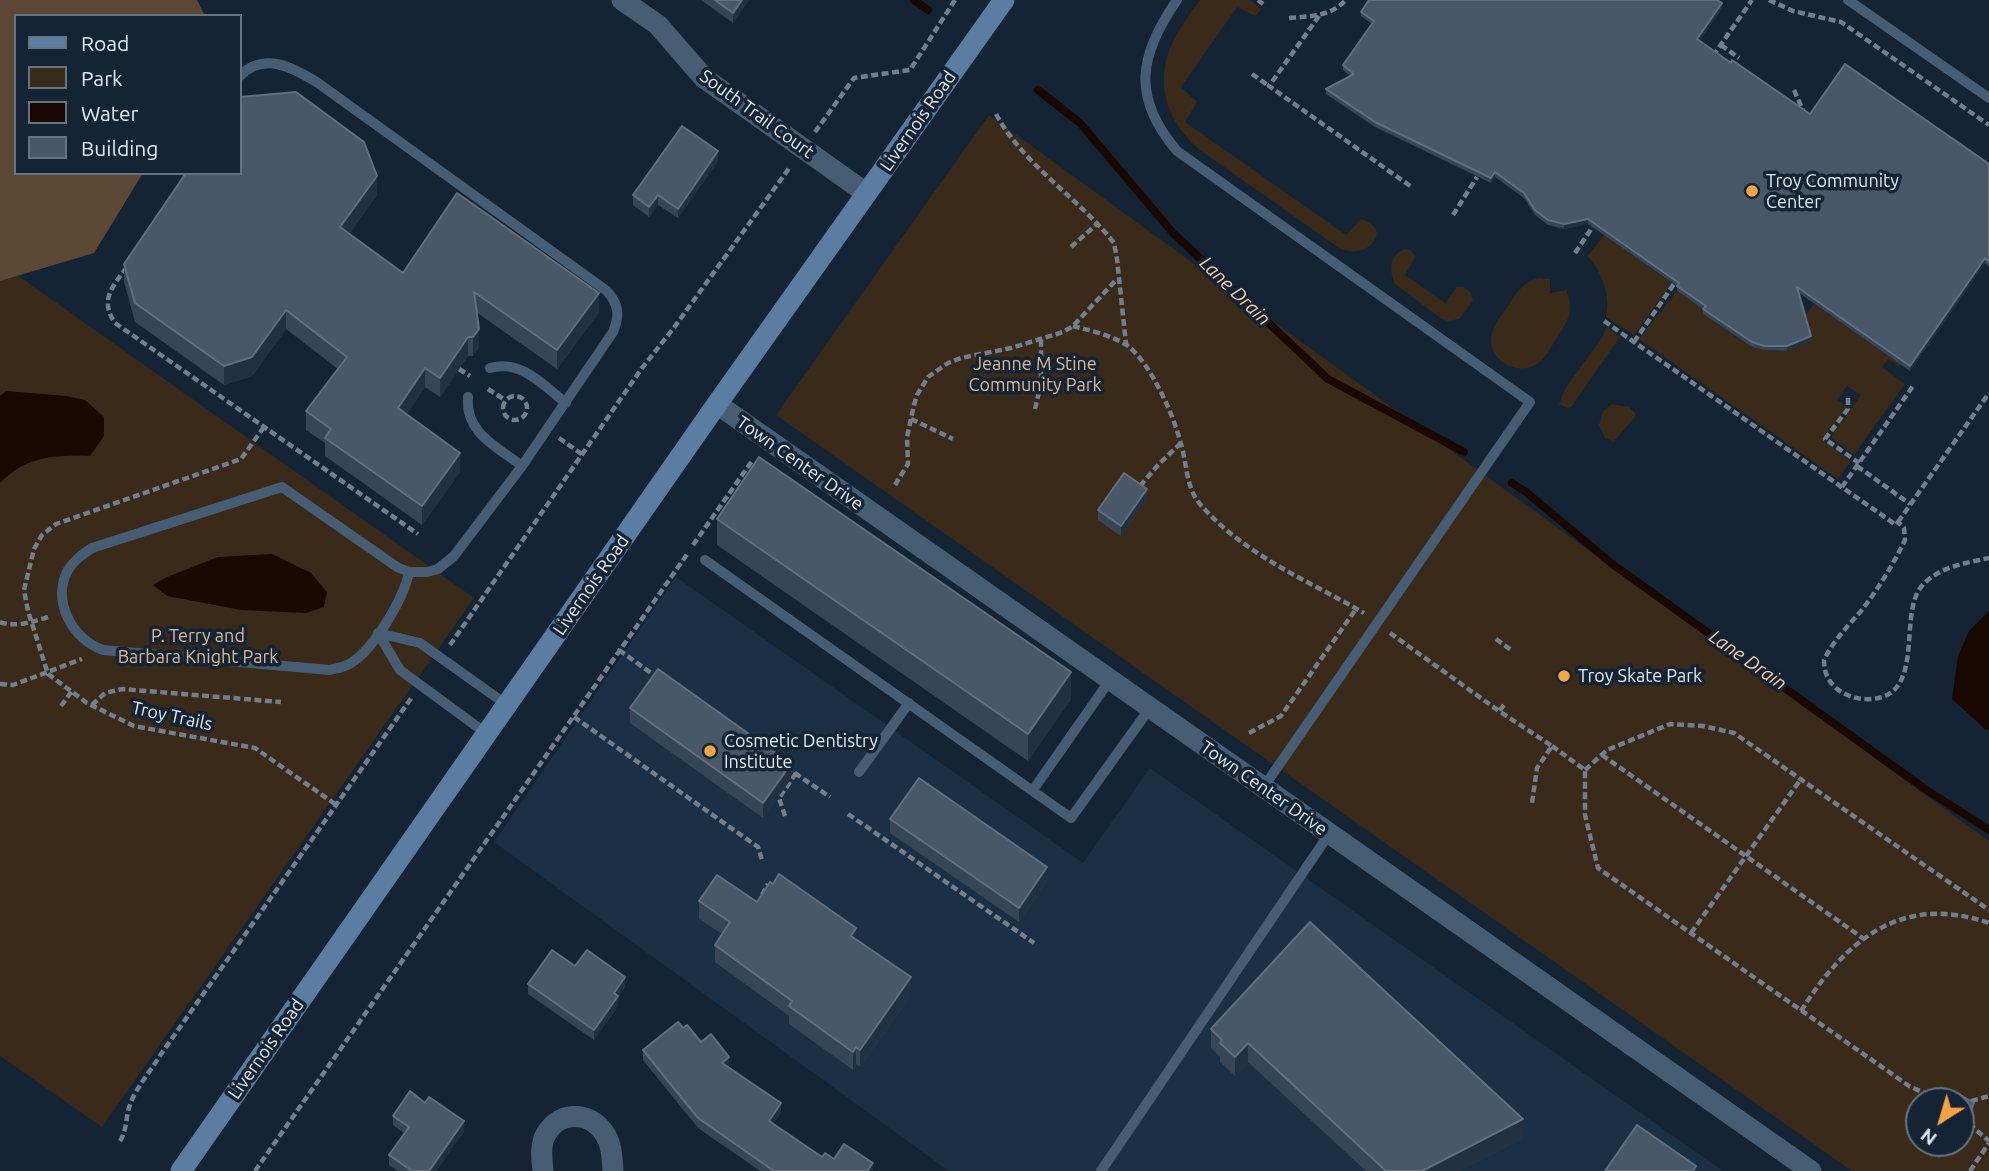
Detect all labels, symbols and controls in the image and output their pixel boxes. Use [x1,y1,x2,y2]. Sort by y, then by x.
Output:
legend [14,14,242,175]
text: Road [81,31,129,55]
street label: South Trail Court [696,65,818,163]
text: Park [81,66,123,90]
street label: Livernois Road [875,67,961,175]
text: Water [81,101,139,125]
text: Building [81,136,158,160]
place label: Troy Community Center [1766,170,1899,212]
marker: Troy Community Center [1744,183,1760,199]
water label: Lane Drain [1195,252,1275,330]
park label: Jeanne M Stine Community Park [968,353,1102,396]
street label: Town Center Drive [732,411,868,515]
street label: Livernois Road [548,531,634,639]
park label: P. Terry and Barbara Knight Park [118,625,278,668]
water label: Lane Drain [1705,625,1791,695]
place label: Troy Skate Park [1578,665,1702,687]
marker: Troy Skate Park [1556,668,1572,684]
street label: Troy Trails [130,697,214,735]
place label: Cosmetic Dentistry Institute [724,730,878,772]
street label: Town Center Drive [1196,736,1332,840]
marker: Cosmetic Dentistry Institute [702,743,718,759]
street label: Livernois Road [223,995,309,1103]
north arrow [1905,1087,1975,1157]
text: N [1916,1124,1941,1150]

